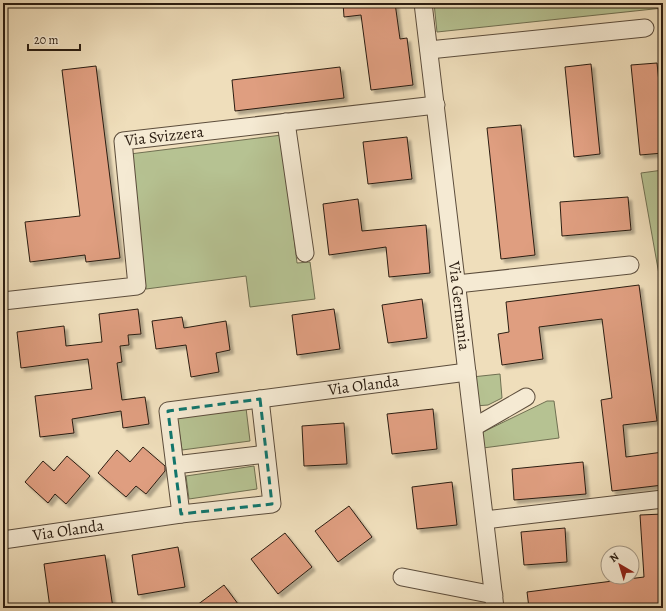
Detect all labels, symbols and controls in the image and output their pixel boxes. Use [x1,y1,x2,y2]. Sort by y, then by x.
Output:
scale bar [28,26,80,52]
text: 20 m [34,32,58,48]
street label: Via Svizzera [123,121,205,152]
street label: Via Germania [443,259,475,352]
street label: Via Olanda [326,370,401,401]
street label: Via Olanda [30,514,106,547]
north arrow [600,545,640,585]
text: N [606,549,622,566]

